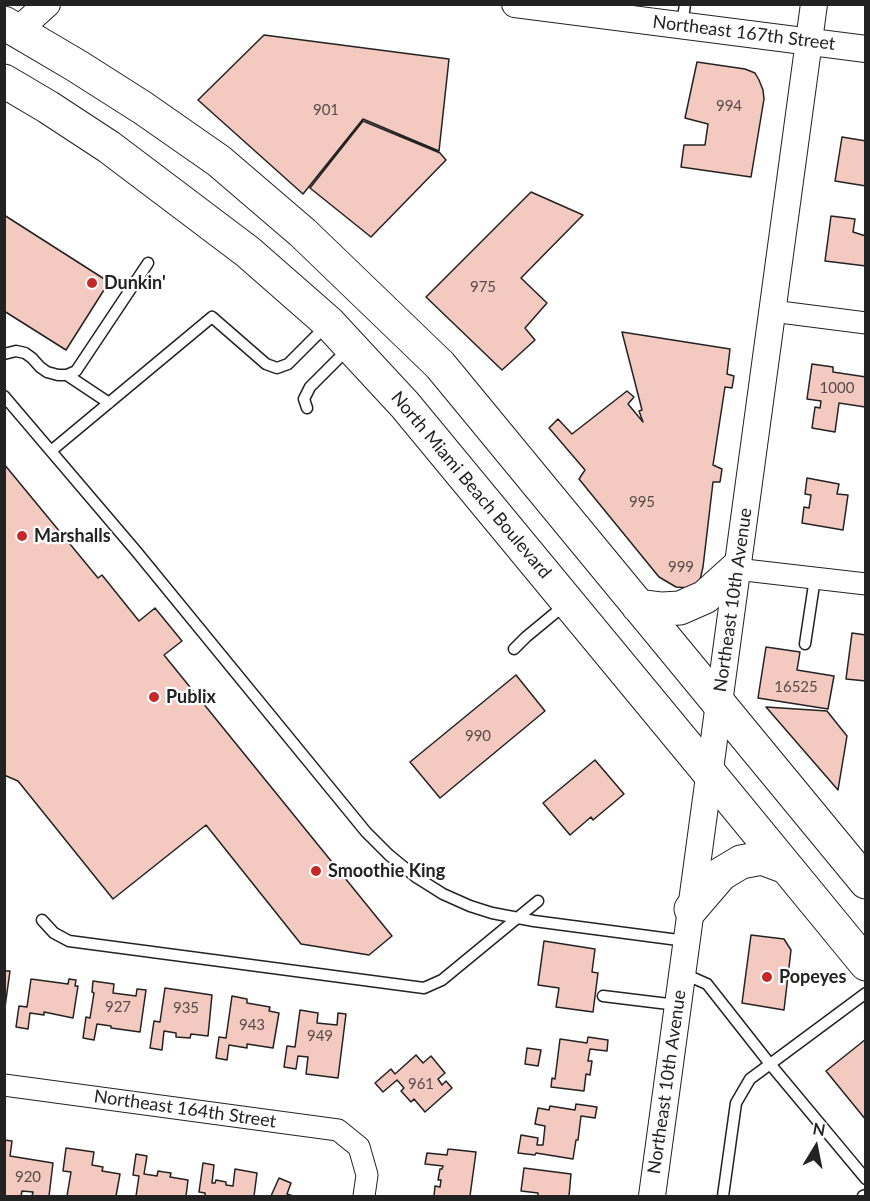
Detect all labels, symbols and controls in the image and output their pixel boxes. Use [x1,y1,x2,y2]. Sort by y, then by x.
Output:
street label: Northeast 167th Street [651,11,837,55]
house number: 994 [716,97,742,115]
house number: 901 [313,101,339,119]
place label: Dunkin' [104,272,166,294]
marker: Dunkin' [85,276,99,290]
house number: 975 [470,278,496,296]
house number: 1000 [820,379,854,397]
street label: North Miami Beach Boulevard [386,387,556,583]
house number: 995 [629,493,655,511]
street label: Northeast 10th Avenue [709,507,757,693]
place label: Marshalls [34,525,111,547]
marker: Marshalls [15,529,29,543]
house number: 999 [668,558,694,576]
house number: 16525 [774,678,818,696]
place label: Publix [166,686,216,708]
marker: Publix [147,690,161,704]
house number: 990 [465,727,491,745]
place label: Smoothie King [328,860,445,882]
marker: Smoothie King [309,864,323,878]
place label: Popeyes [779,966,846,988]
marker: Popeyes [760,970,774,984]
street label: Northeast 10th Avenue [643,989,691,1175]
house number: 927 [105,998,131,1016]
house number: 935 [173,999,199,1017]
house number: 943 [239,1016,265,1034]
house number: 949 [307,1027,333,1045]
house number: 961 [408,1075,434,1093]
street label: Northeast 164th Street [92,1086,278,1132]
north arrow [786,1117,846,1177]
text: N [811,1118,827,1139]
house number: 920 [15,1168,41,1186]

